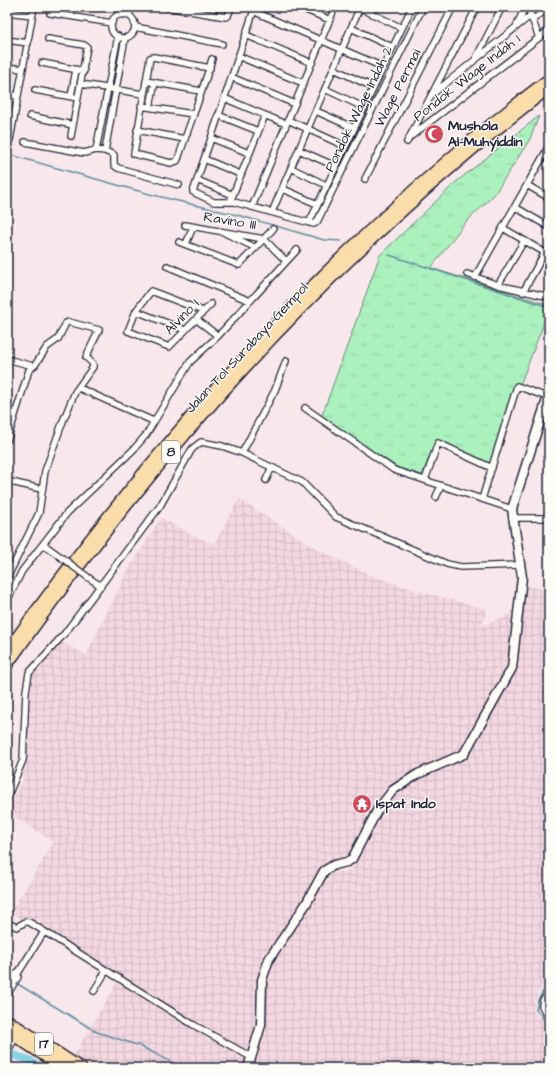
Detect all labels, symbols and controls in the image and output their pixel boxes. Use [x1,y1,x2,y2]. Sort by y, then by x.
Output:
street label: Pondok Wage Indah 1 [409,30,525,126]
street label: Pondok Wage Indah 2 [320,43,398,175]
street label: Wage Permai [370,46,426,130]
place label: Mushola Al-Muhyiddin [448,116,522,152]
mosque icon: Mushola Al-Muhyiddin [423,123,445,145]
street label: Ravino III [202,207,258,235]
street label: Jalan Tol Surabaya–Gempol [181,278,313,418]
street label: Alvino I [160,295,204,339]
road number: 8 [162,441,180,463]
temple icon: Ispat Indo [351,793,373,815]
place label: Ispat Indo [376,794,436,814]
road number: 17 [35,1033,53,1055]

